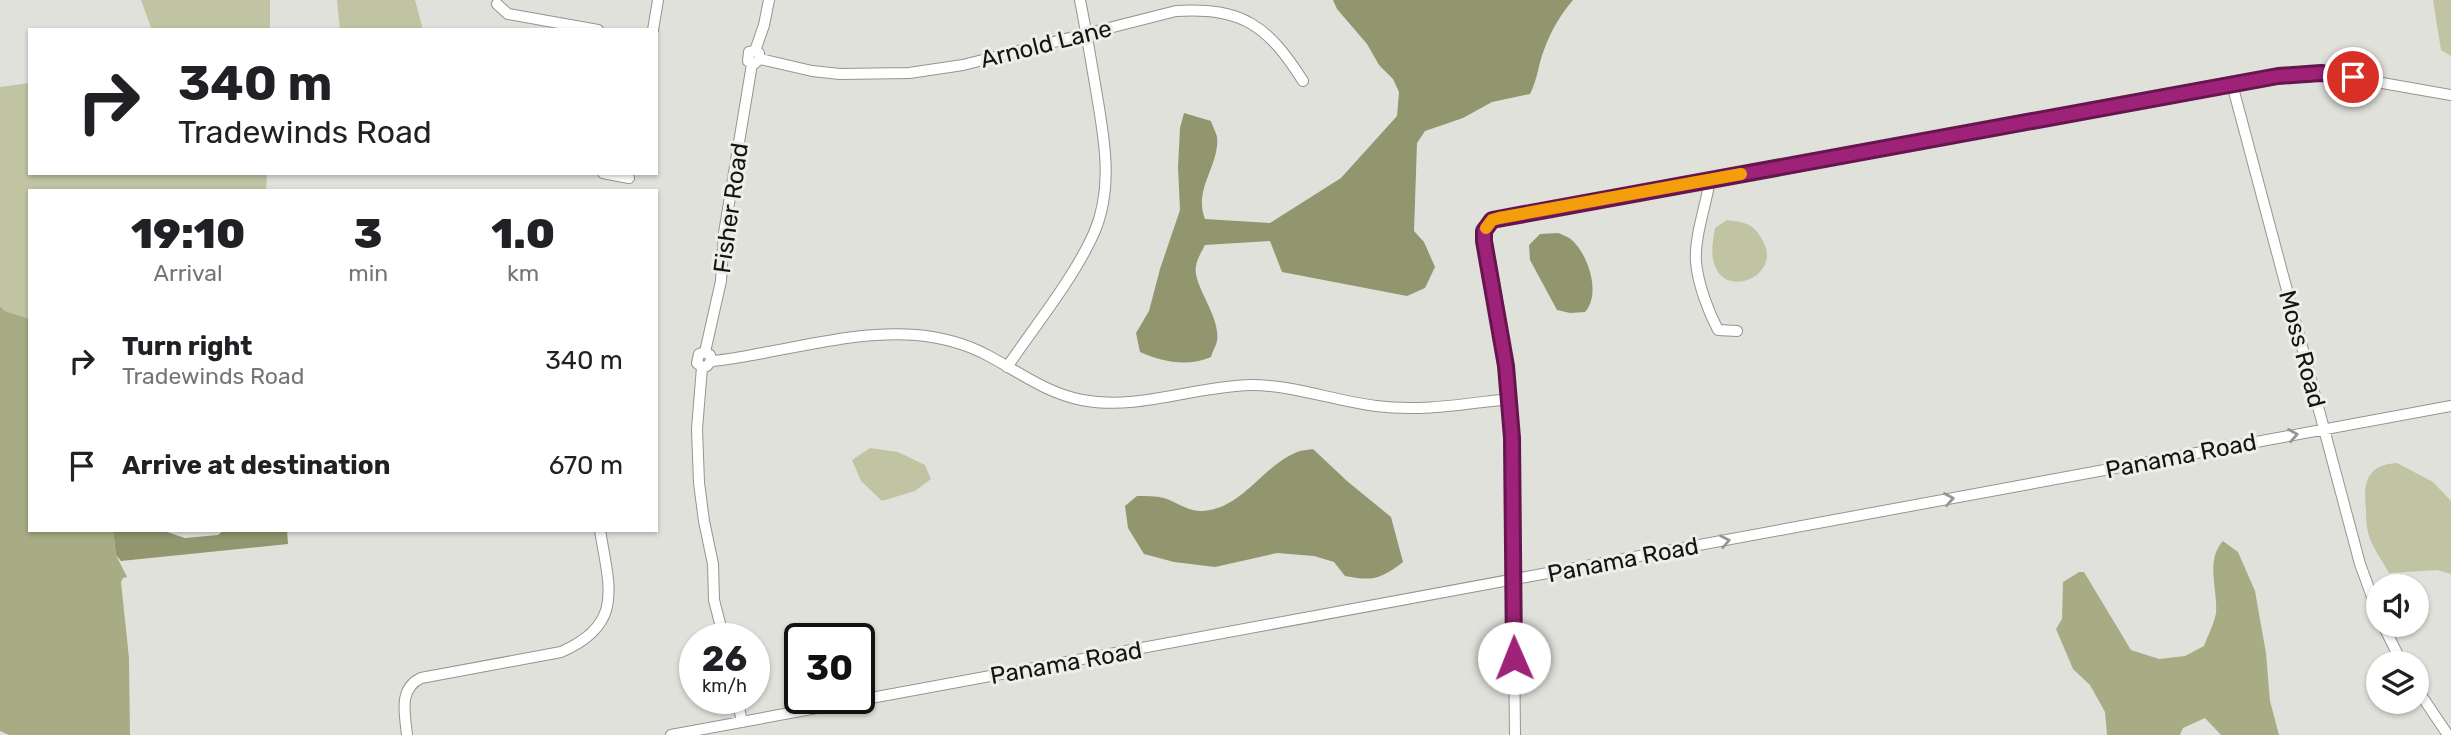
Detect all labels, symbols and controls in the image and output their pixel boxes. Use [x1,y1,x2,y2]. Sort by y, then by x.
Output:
street label: Arnold Lane [977,14,1115,74]
pin [2323,47,2383,107]
text: 340 m [178,54,332,112]
icon: right [63,56,154,147]
icon: arrive [2334,58,2372,96]
text: Tradewinds Road [178,113,432,151]
street label: Fisher Road [708,141,754,275]
text: 19:10 [131,209,245,259]
text: 3 [354,209,383,259]
text: 1.0 [491,209,555,259]
text: Arrival [154,259,223,287]
text: min [348,259,388,287]
text: km [507,259,539,287]
street label: Moss Road [2273,287,2331,411]
text: Turn right [122,331,252,362]
icon: right [63,342,101,380]
text: 340 m [545,345,623,376]
text: Tradewinds Road [122,362,304,390]
street label: Panama Road [2103,428,2259,484]
one-way arrow [2287,429,2299,444]
icon: arrive [63,447,101,485]
text: Arrive at destination [122,450,390,481]
text: 670 m [549,450,623,481]
one-way arrow [1943,493,1955,508]
street label: Panama Road [1545,532,1701,588]
one-way arrow [1719,534,1731,549]
map controls [2366,574,2429,714]
button: sound [2366,574,2429,637]
position arrow [1477,621,1551,695]
speed limit sign: 30 [784,623,875,714]
street label: Panama Road [988,636,1144,690]
text: 26 [702,638,747,680]
button: layers [2366,651,2429,714]
text: km/h [702,675,747,697]

